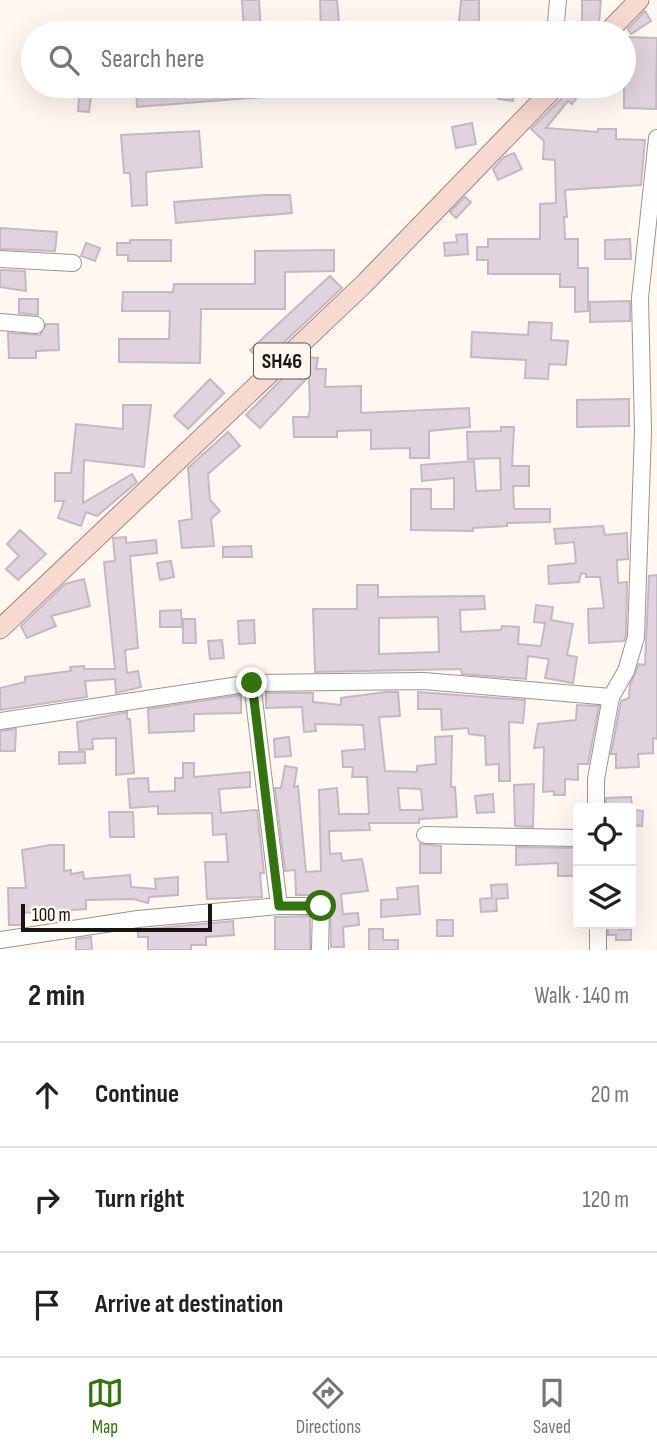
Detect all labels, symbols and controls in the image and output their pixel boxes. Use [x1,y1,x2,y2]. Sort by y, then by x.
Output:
search box [21,21,636,98]
icon: search [45,41,83,79]
text: Search here [101,44,204,75]
road number: SH46 [254,344,310,378]
route end [236,667,267,698]
map controls [573,803,636,929]
button: locate [573,803,636,866]
button: layers [573,866,636,929]
route start [305,890,336,921]
scale bar [21,901,212,933]
text: 100 m [32,904,71,927]
text: 2 min [28,978,85,1014]
text: Walk · 140 m [534,982,629,1010]
icon: ahead [28,1076,66,1114]
text: Continue [95,1079,179,1110]
text: 20 m [591,1081,629,1109]
icon: right [28,1181,66,1219]
text: Turn right [95,1184,184,1215]
text: 120 m [583,1186,629,1214]
icon: arrive [28,1286,66,1324]
text: Arrive at destination [95,1289,283,1320]
tab: Map [86,1374,124,1439]
tab: Directions [296,1374,361,1439]
tab: Saved [533,1374,571,1439]

